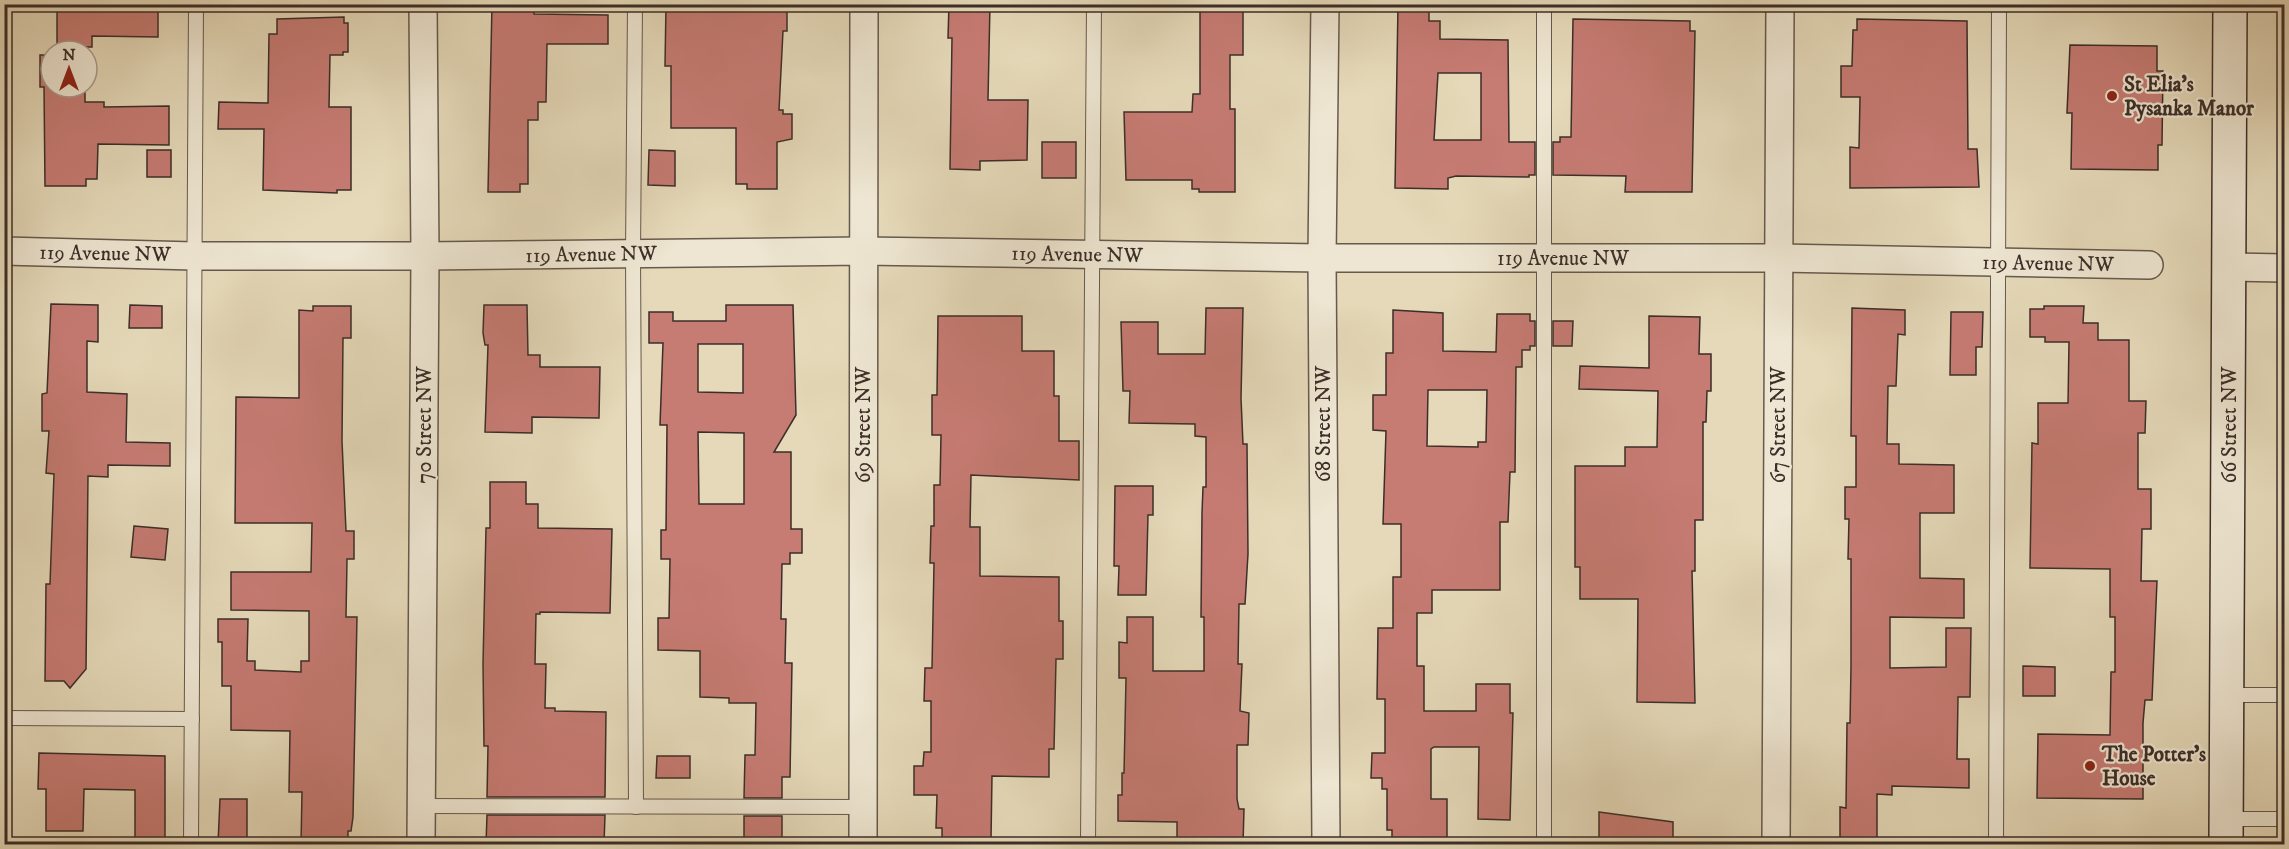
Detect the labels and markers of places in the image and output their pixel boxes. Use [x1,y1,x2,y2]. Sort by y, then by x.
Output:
place label: St Elia's Pysanka Manor [2124,72,2255,122]
marker: St Elia's Pysanka Manor [2105,89,2119,103]
place label: The Potter's House [2101,742,2206,792]
marker: The Potter's House [2083,759,2097,773]

